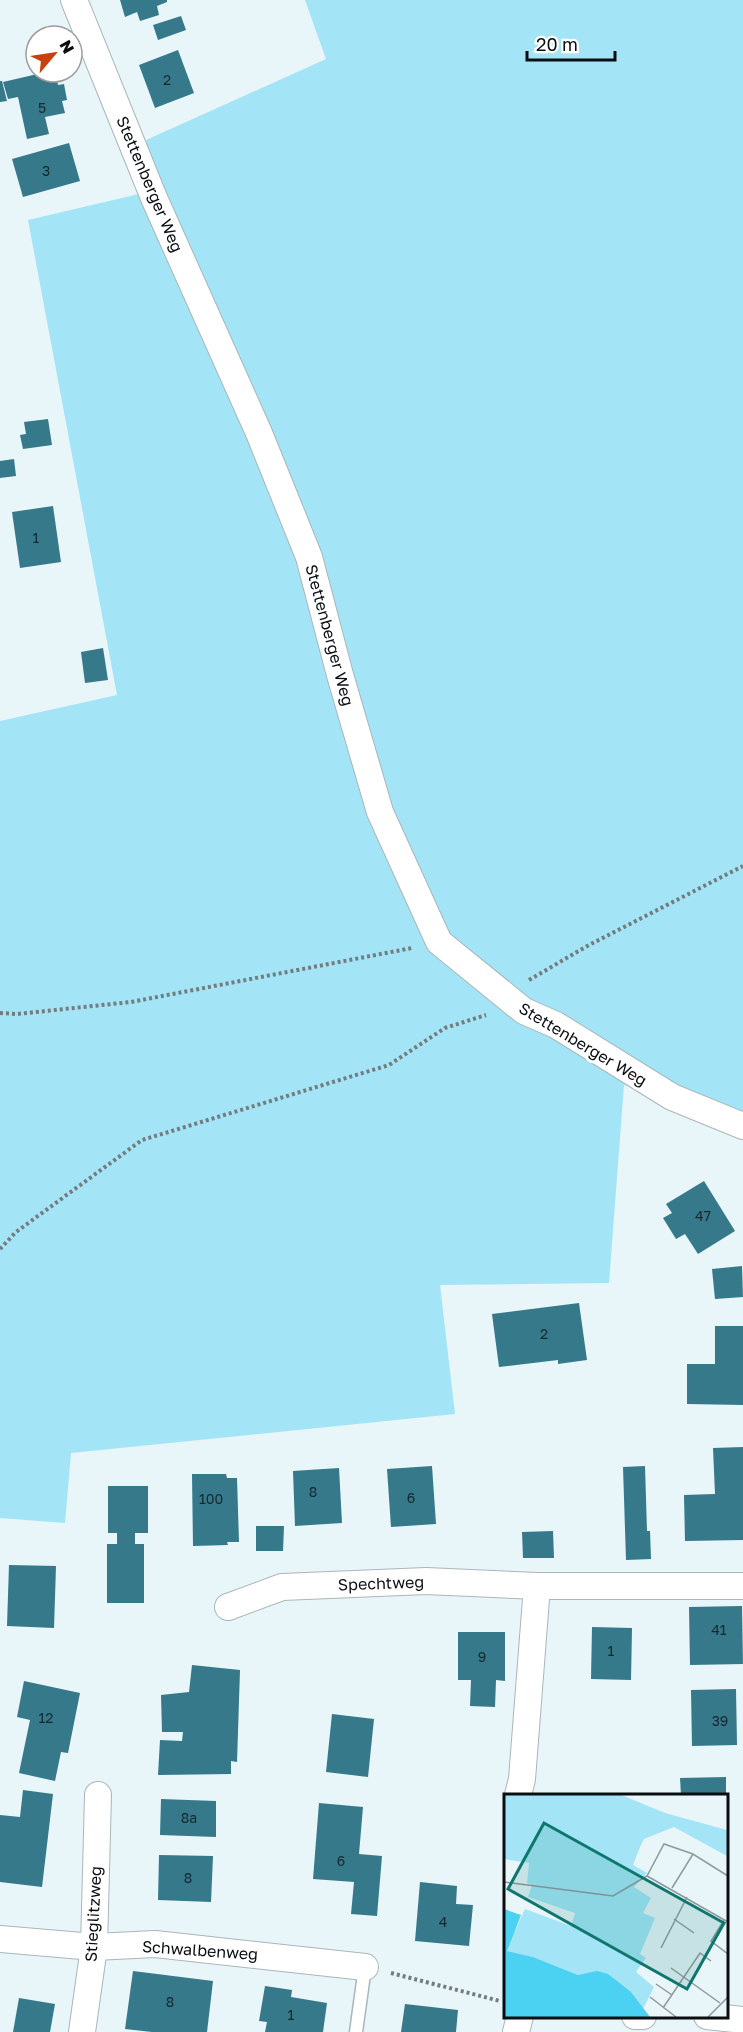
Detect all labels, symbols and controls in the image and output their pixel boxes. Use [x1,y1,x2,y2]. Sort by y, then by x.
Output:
north arrow [24,24,84,84]
scale bar [527,24,616,62]
text: 20 m [536,33,578,55]
text: N [55,37,79,57]
house number: 2 [163,71,171,88]
house number: 5 [38,99,46,116]
street label: Stettenberger Weg [112,113,188,255]
house number: 3 [42,162,50,179]
house number: 1 [33,529,40,546]
street label: Stettenberger Weg [301,562,359,708]
street label: Stettenberger Weg [515,998,651,1090]
house number: 47 [695,1207,711,1224]
house number: 2 [540,1325,548,1342]
house number: 8 [309,1483,317,1500]
house number: 6 [407,1489,415,1506]
house number: 100 [199,1490,223,1507]
street label: Spechtweg [338,1572,424,1594]
house number: 41 [711,1621,727,1638]
house number: 1 [608,1642,615,1659]
house number: 9 [478,1648,486,1665]
house number: 12 [39,1709,53,1726]
house number: 39 [712,1712,728,1729]
inset map [504,1794,728,2017]
house number: 8a [181,1809,197,1826]
house number: 6 [337,1852,345,1869]
street label: Stieglitzweg [80,1865,106,1963]
house number: 8 [184,1869,192,1886]
house number: 4 [439,1913,447,1930]
street label: Schwalbenweg [141,1936,259,1964]
house number: 8 [166,1993,174,2010]
house number: 1 [288,2006,295,2023]

